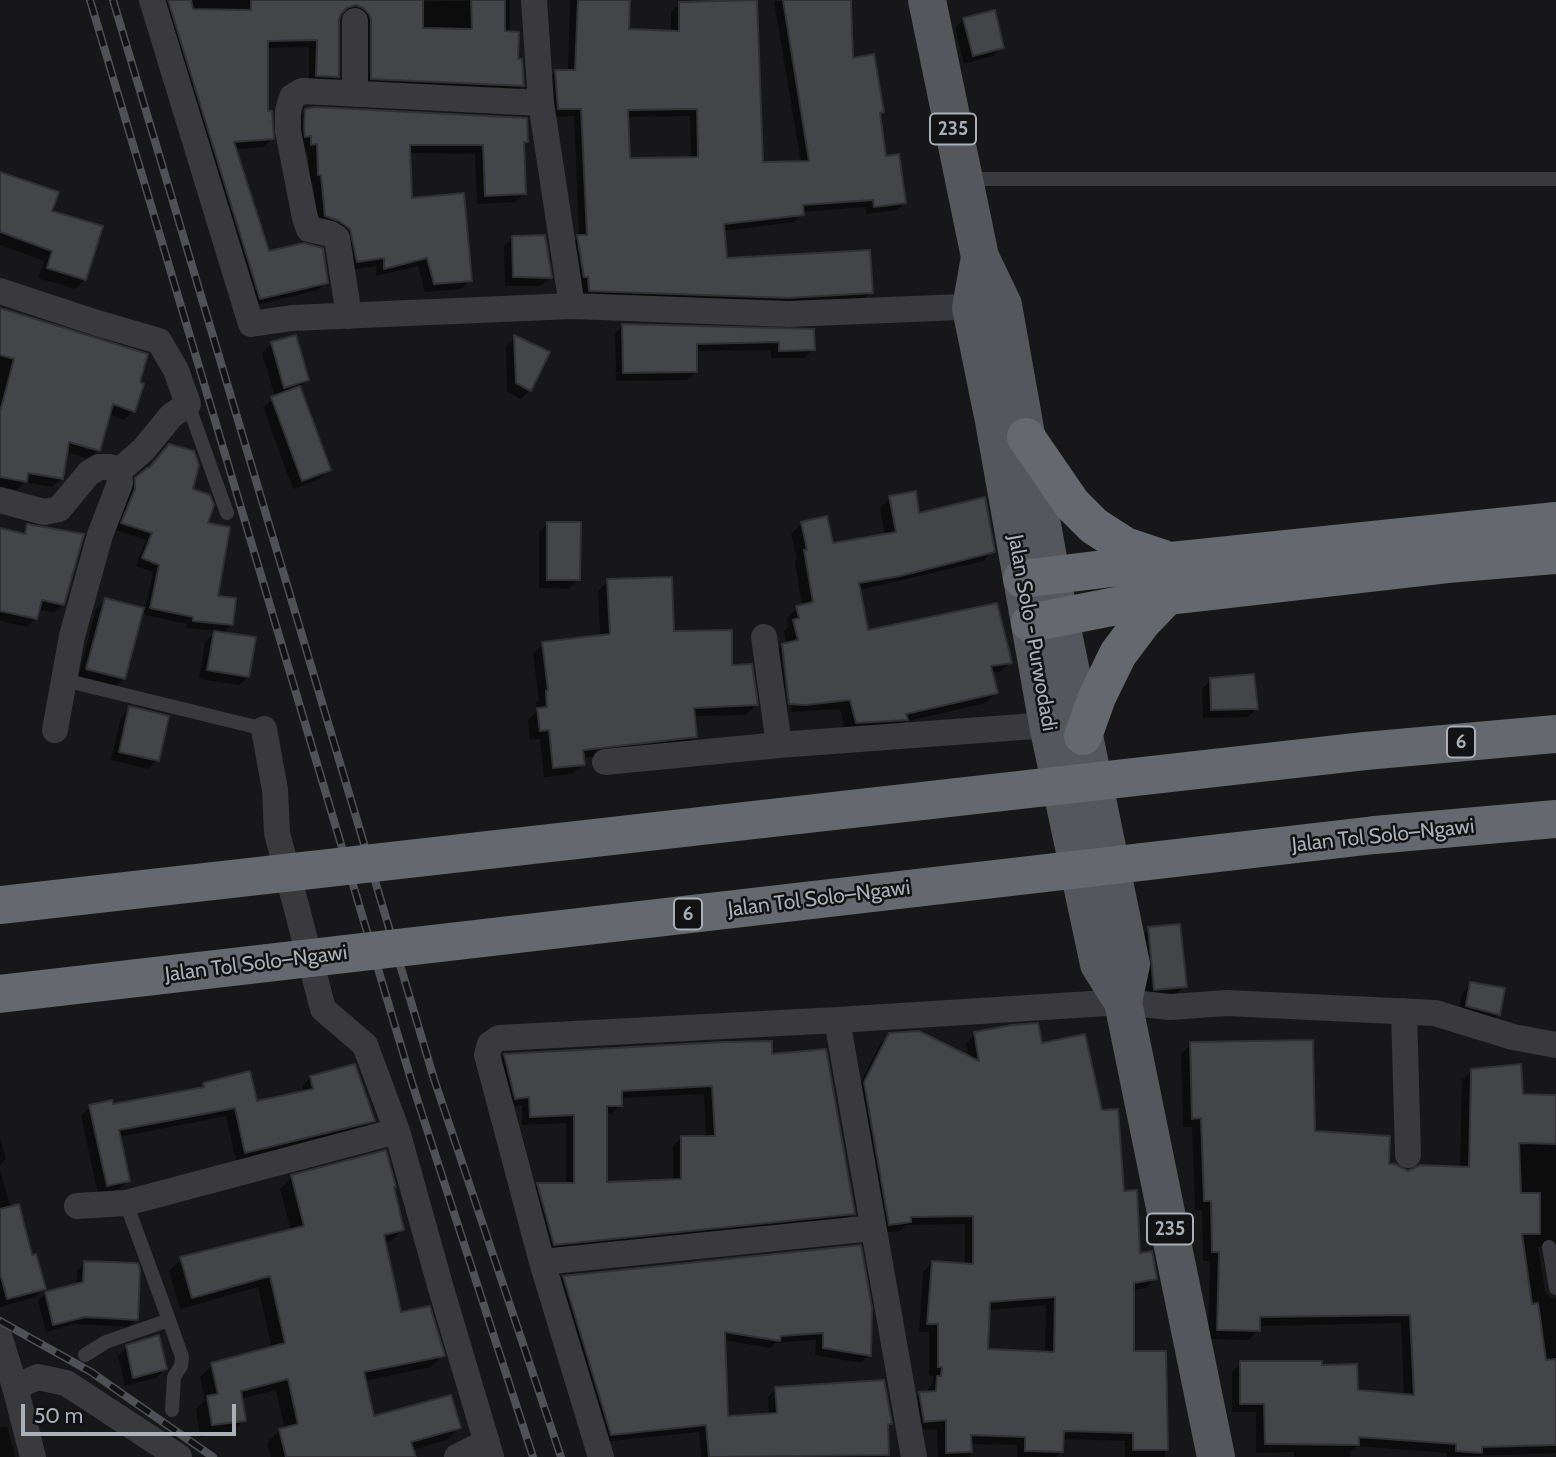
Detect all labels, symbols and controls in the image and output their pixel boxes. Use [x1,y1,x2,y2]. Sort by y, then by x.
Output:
road number: 235 [930,113,976,144]
street label: Jalan Solo - Purwodadi [1002,533,1062,733]
road number: 6 [1447,726,1475,758]
street label: Jalan Tol Solo–Ngawi [1290,814,1476,858]
street label: Jalan Tol Solo–Ngawi [726,875,912,923]
road number: 6 [674,898,702,930]
street label: Jalan Tol Solo–Ngawi [163,940,349,988]
road number: 235 [1147,1214,1193,1245]
scale bar [24,1390,240,1434]
text: 50 m [34,1403,83,1428]

